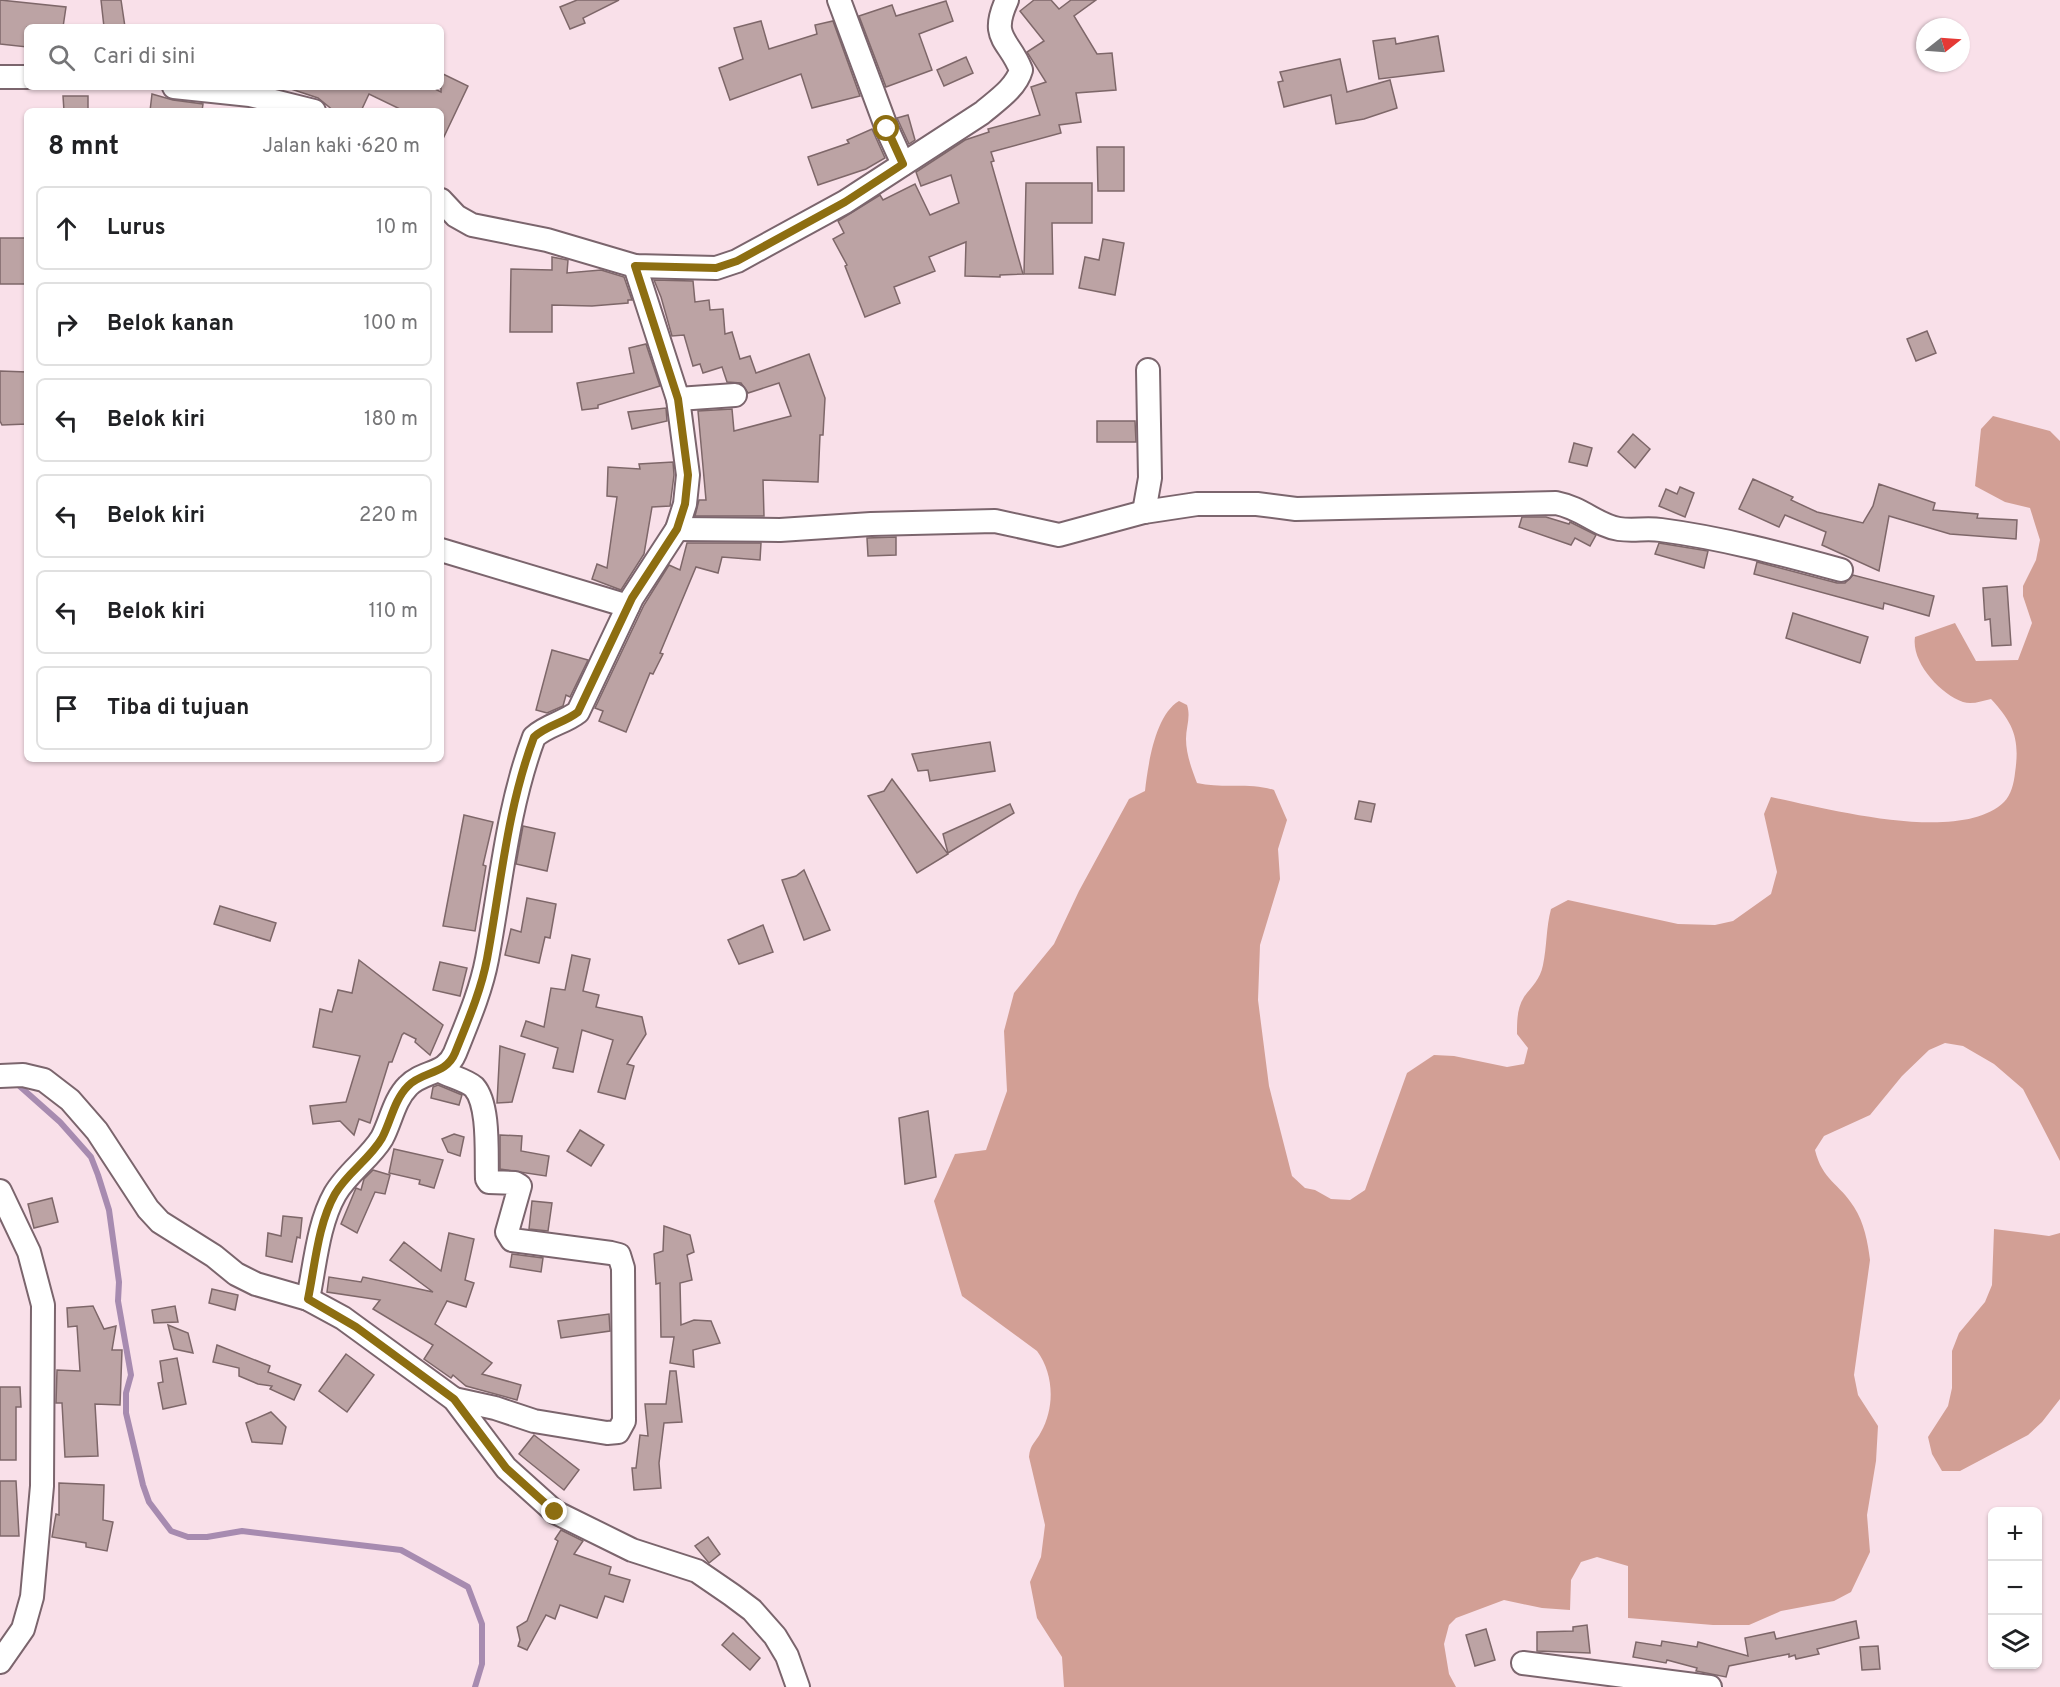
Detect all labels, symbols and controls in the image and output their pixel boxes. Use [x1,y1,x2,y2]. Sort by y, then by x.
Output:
north arrow [1916,18,1970,72]
search box [24,24,444,90]
icon: search [45,41,78,74]
text: Cari di sini [93,44,195,71]
route start [873,115,899,141]
text: 8 mnt [48,131,119,164]
text: Jalan kaki · 620 m [262,134,420,160]
icon: ahead [50,212,83,245]
text: Lurus [107,215,166,242]
text: 10 m [376,215,418,241]
icon: right [50,308,83,341]
text: Belok kanan [107,311,234,338]
text: 100 m [363,311,418,337]
icon: left [50,404,83,437]
text: Belok kiri [107,407,205,434]
text: 180 m [364,407,418,433]
icon: left [50,500,83,533]
text: Belok kiri [107,503,205,530]
text: 220 m [359,503,418,529]
icon: left [50,596,83,629]
text: Belok kiri [107,599,205,626]
text: 110 m [369,599,418,625]
icon: arrive [50,692,83,725]
text: Tiba di tujuan [107,695,249,722]
route end [541,1498,567,1524]
map controls [1988,1507,2042,1669]
button: + [1988,1507,2042,1561]
button: − [1988,1561,2042,1615]
button: layers [1988,1615,2042,1669]

